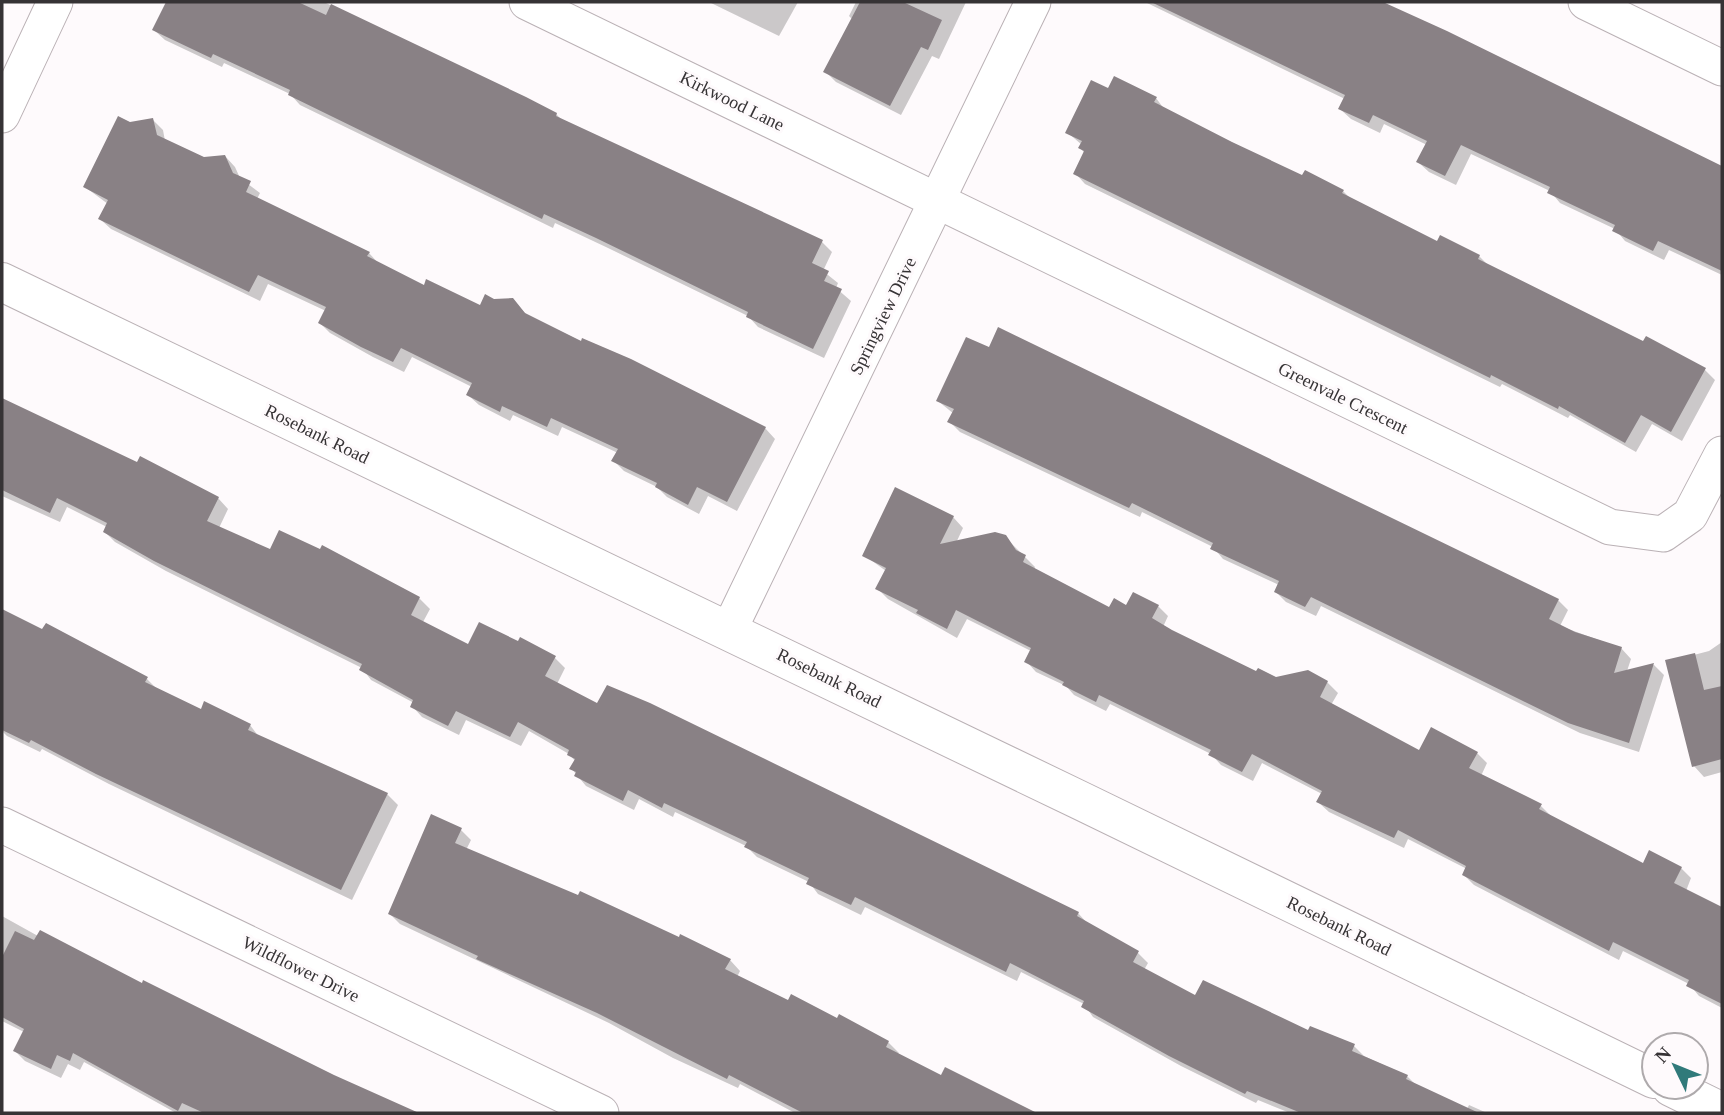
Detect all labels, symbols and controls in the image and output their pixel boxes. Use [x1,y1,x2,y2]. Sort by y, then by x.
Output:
street label: Kirkwood Lane [677,67,787,135]
street label: Springview Drive [846,254,920,378]
street label: Greenvale Crescent [1275,358,1411,438]
street label: Rosebank Road [262,400,372,468]
street label: Rosebank Road [774,644,884,712]
street label: Rosebank Road [1284,892,1394,960]
street label: Wildflower Drive [239,932,363,1006]
north arrow [1640,1031,1710,1101]
text: N [1651,1042,1675,1067]

